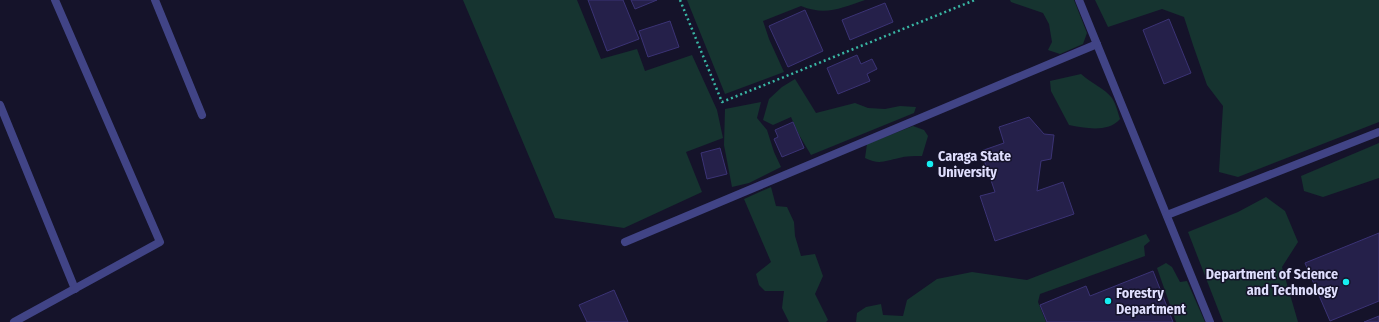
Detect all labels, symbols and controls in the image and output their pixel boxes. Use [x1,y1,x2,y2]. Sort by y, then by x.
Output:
place label: Caraga State University [938,148,1011,181]
marker: Caraga State University [925,159,935,169]
place label: Department of Science and Technology [1206,266,1338,299]
marker: Department of Science and Technology [1341,277,1351,287]
place label: Forestry Department [1116,285,1187,318]
marker: Forestry Department [1103,296,1113,306]

